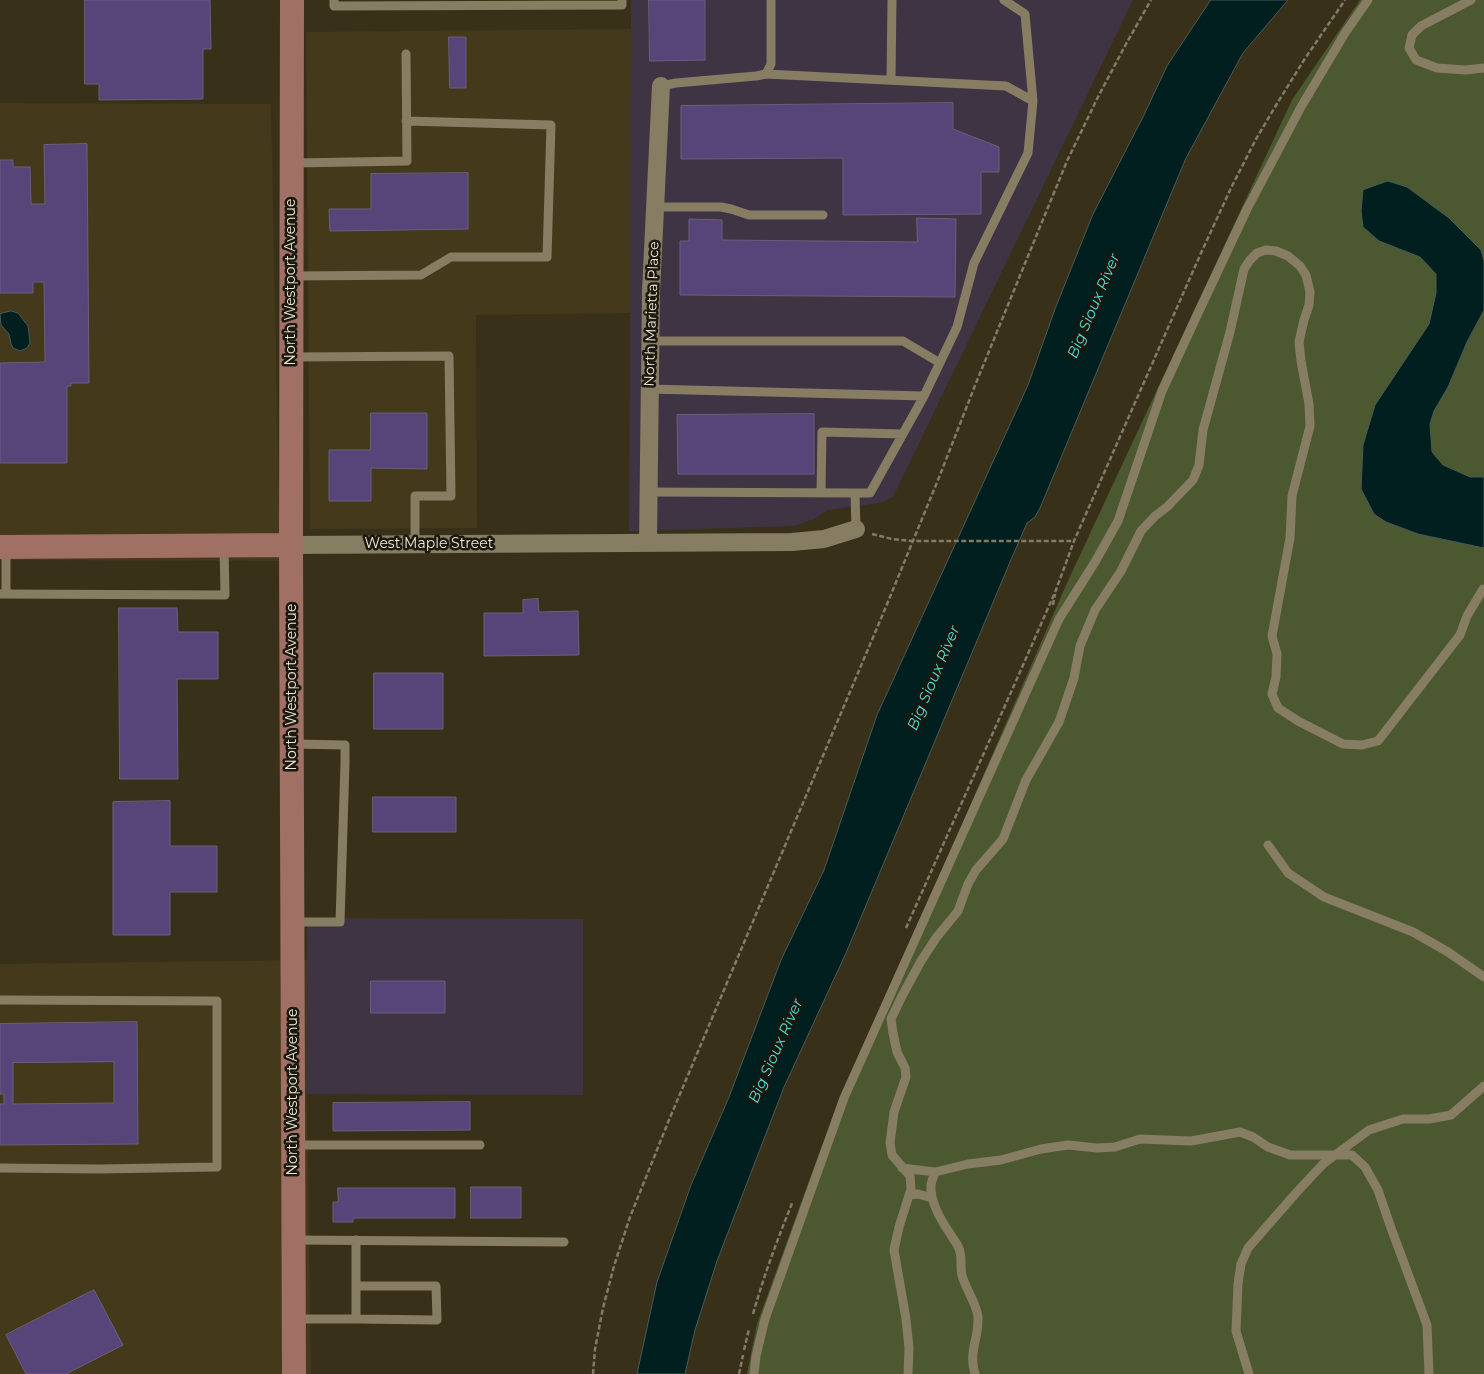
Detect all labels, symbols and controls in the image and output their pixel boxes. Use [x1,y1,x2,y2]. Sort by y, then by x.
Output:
street label: North Westport Avenue [283,199,299,365]
street label: North Marietta Place [641,241,663,387]
water label: Big Sioux River [1064,251,1124,361]
street label: West Maple Street [365,536,493,552]
street label: North Westport Avenue [284,604,300,770]
water label: Big Sioux River [904,623,964,733]
water label: Big Sioux River [745,996,807,1106]
street label: North Westport Avenue [285,1009,301,1175]

